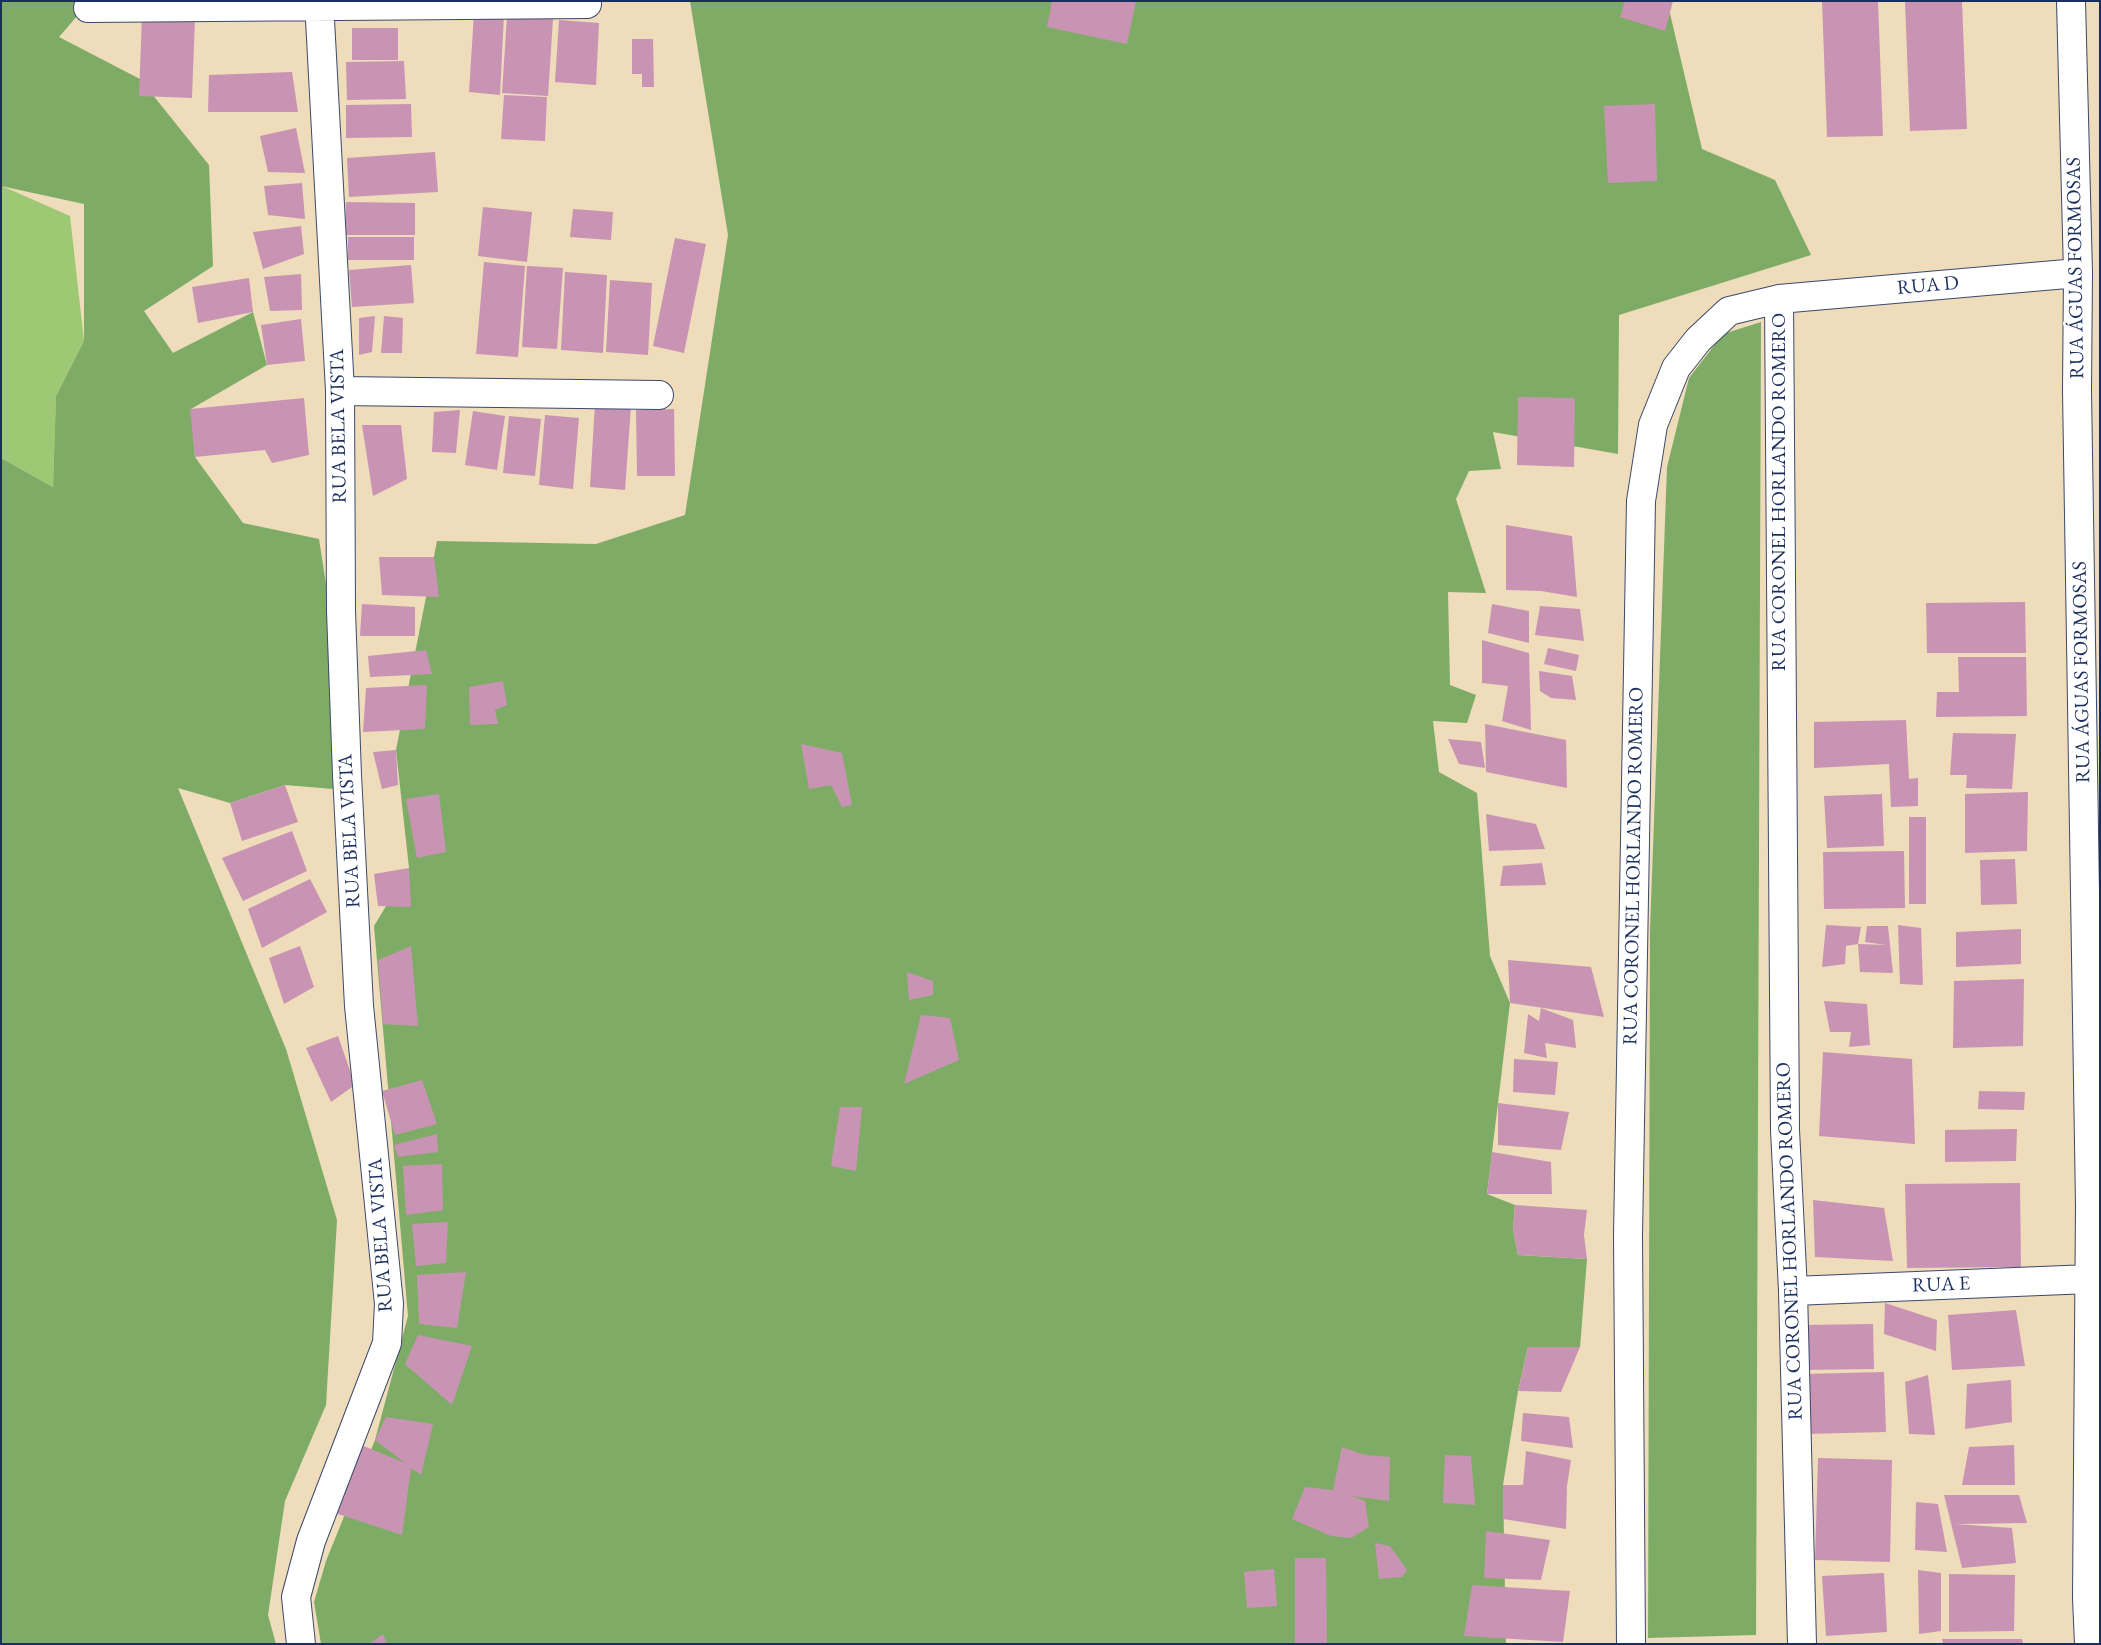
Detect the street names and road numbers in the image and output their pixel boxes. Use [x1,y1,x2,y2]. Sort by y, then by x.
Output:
street label: RUA ÁGUAS FORMOSAS [2062,157,2090,379]
street label: RUA D [1896,271,1960,301]
street label: RUA CORONEL HORLANDO ROMERO [1768,313,1792,671]
street label: RUA BELA VISTA [326,349,352,503]
street label: RUA ÁGUAS FORMOSAS [2068,561,2096,783]
street label: RUA CORONEL HORLANDO ROMERO [1619,687,1649,1045]
street label: RUA BELA VISTA [334,753,366,909]
street label: RUA CORONEL HORLANDO ROMERO [1772,1061,1808,1421]
street label: RUA BELA VISTA [364,1157,398,1313]
street label: RUA E [1912,1272,1970,1298]

